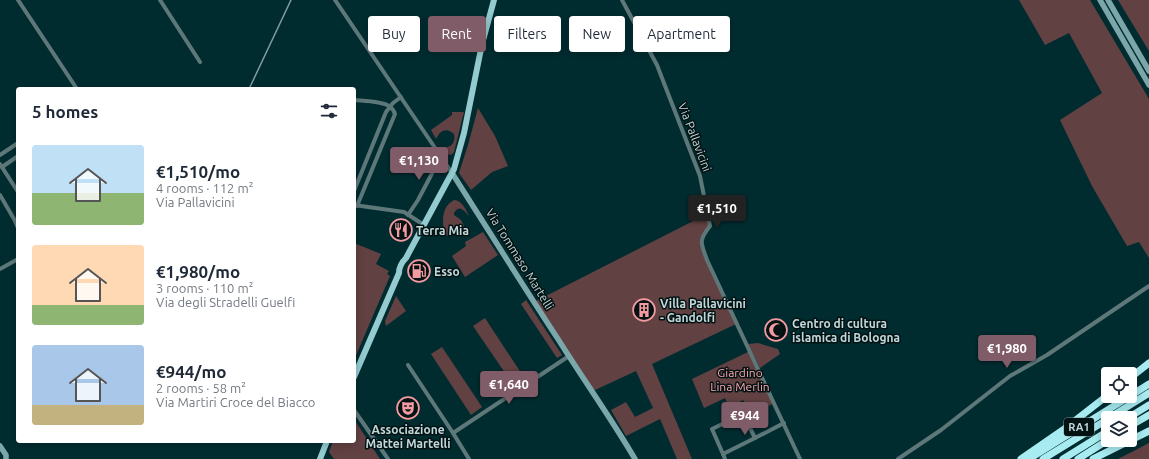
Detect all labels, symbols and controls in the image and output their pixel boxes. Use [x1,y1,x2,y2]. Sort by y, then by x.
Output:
chip: Buy [368,16,420,52]
chip: Rent [428,16,486,52]
chip: Filters [494,16,561,52]
chip: New [569,16,625,52]
chip: Apartment [633,16,730,52]
icon: filters [318,100,340,122]
street label: Via Pallavicini [676,101,714,173]
text: 5 homes [32,102,98,121]
pin: €1,130 [386,147,452,181]
text: €1,130 [399,153,439,167]
icon: home [64,161,112,209]
text: €1,510/mo [156,162,240,181]
text: 4 rooms · 112 m² [156,181,253,195]
text: Via Pallavicini [156,195,235,209]
pin: €1,510 [684,195,750,229]
text: €1,510 [697,201,737,215]
street label: Via Tommaso Martelli [484,206,556,312]
restaurant icon: Terra Mia [388,217,414,243]
place label: Terra Mia [416,224,469,237]
fuel station icon: Esso [406,258,432,284]
icon: home [64,261,112,309]
text: €1,980/mo [156,262,240,281]
place label: Esso [434,265,460,278]
text: 3 rooms · 110 m² [156,281,253,295]
text: Via degli Stradelli Guelfi [156,295,295,309]
building icon: Villa Pallavicini - Gandolfi [631,297,657,323]
place label: Villa Pallavicini - Gandolfi [660,297,746,324]
mosque icon: Centro di cultura islamica di Bologna [763,317,789,343]
place label: Centro di cultura islamica di Bologna [792,317,900,344]
pin: €1,980 [974,335,1040,369]
text: €1,980 [987,341,1027,355]
icon: home [64,361,112,409]
text: €944/mo [156,362,226,381]
park label: Giardino Lina Merlin [710,366,770,393]
map controls [1101,367,1137,447]
button: locate [1101,367,1137,403]
pin: €1,640 [476,371,542,405]
text: €1,640 [489,377,529,391]
text: 2 rooms · 58 m² [156,381,246,395]
text: Via Martiri Croce del Biacco [156,395,315,409]
theatre icon: Associazione Mattei Martelli [395,395,421,421]
pin: €944 [721,402,769,436]
text: €944 [730,408,760,422]
button: layers [1101,411,1137,447]
road number: RA1 [1064,418,1094,436]
place label: Associazione Mattei Martelli [365,423,451,450]

